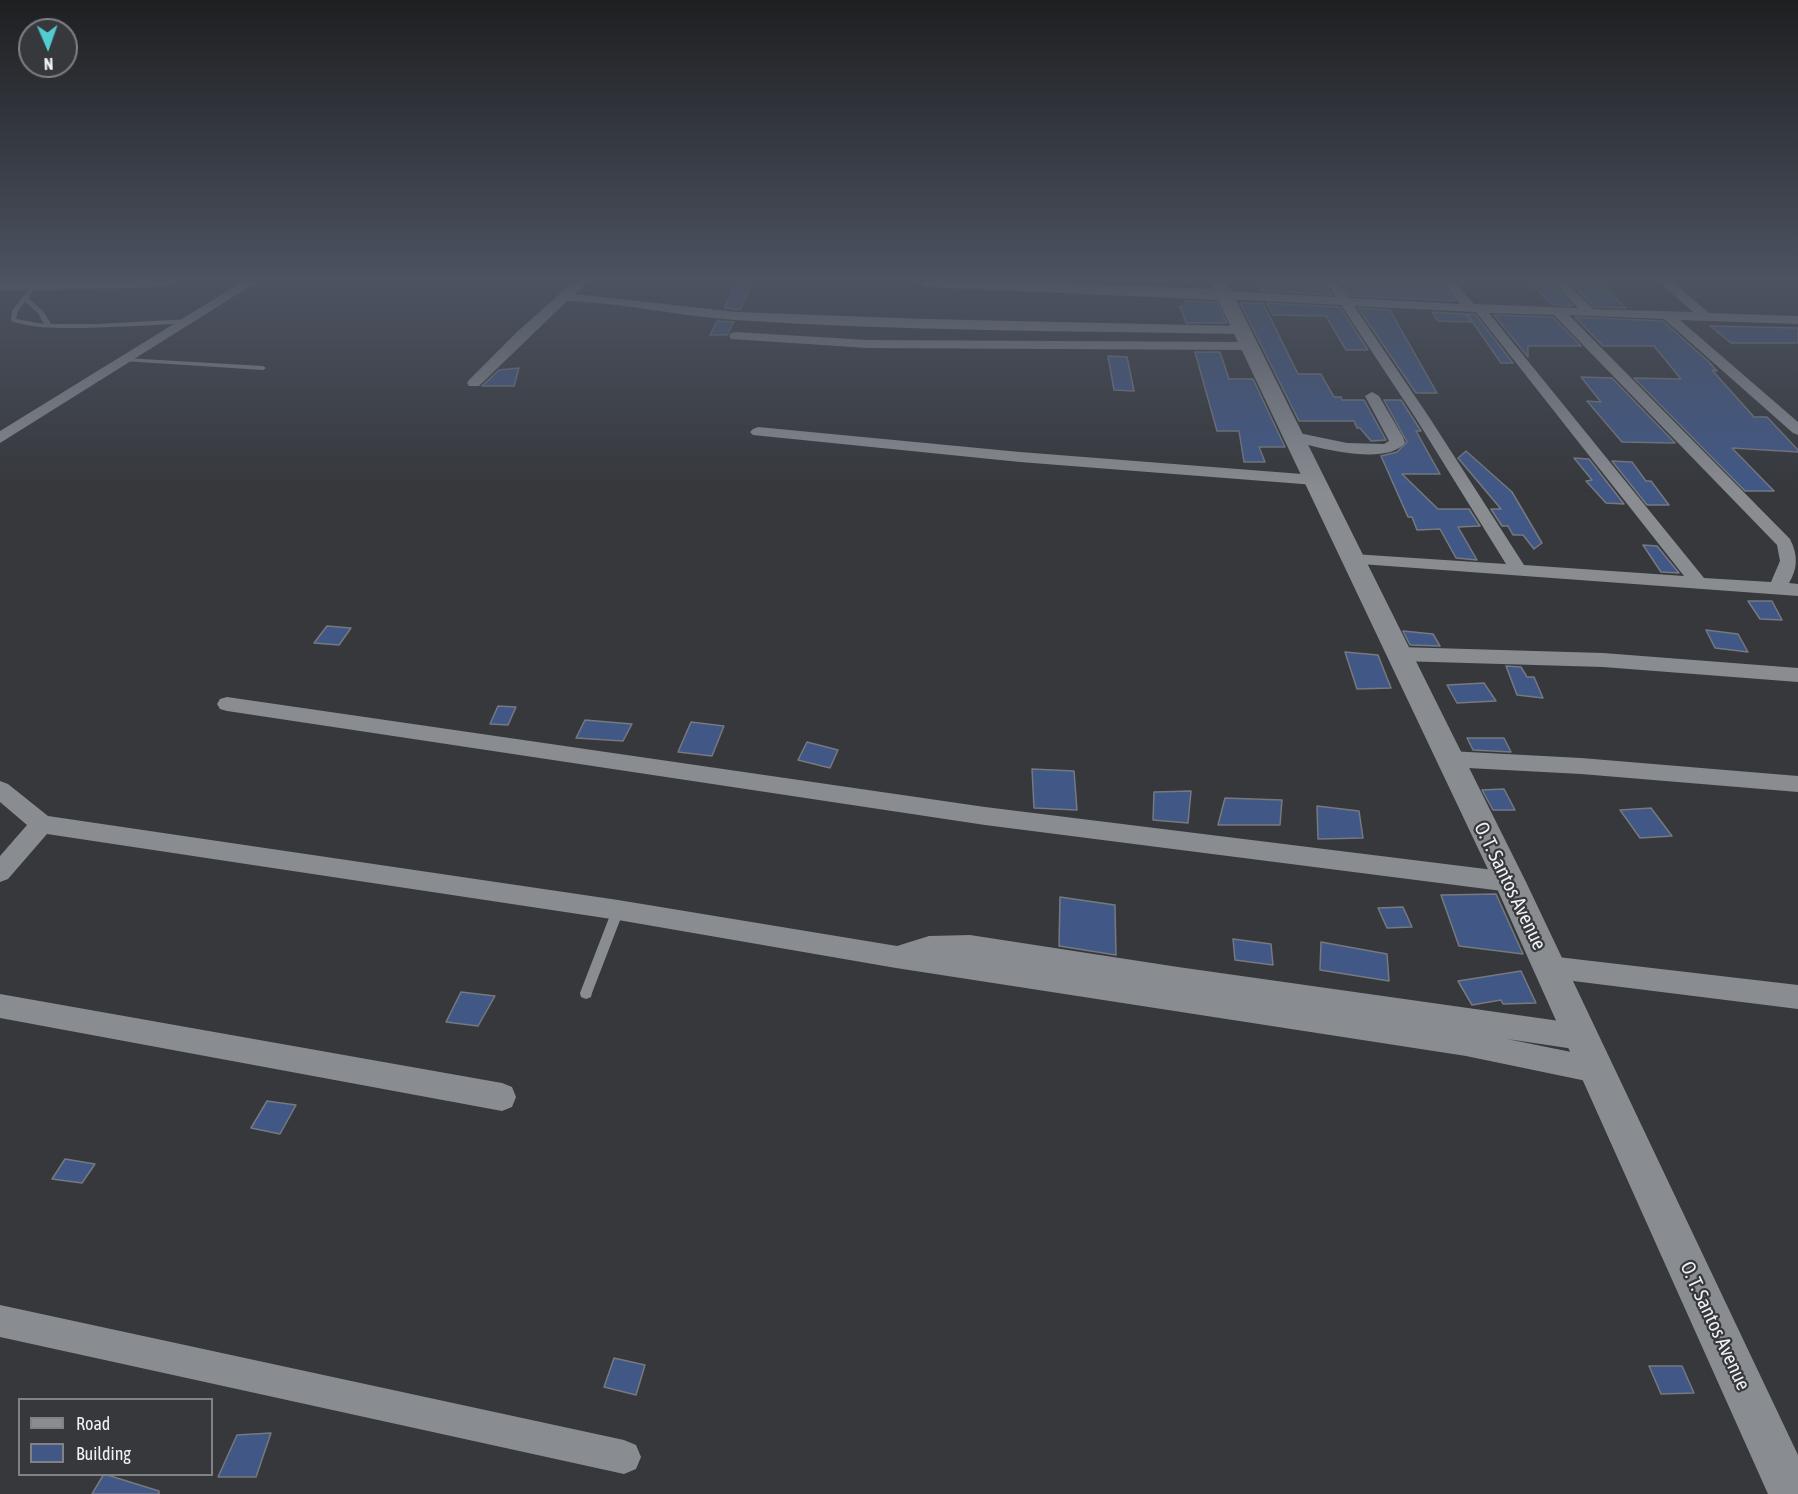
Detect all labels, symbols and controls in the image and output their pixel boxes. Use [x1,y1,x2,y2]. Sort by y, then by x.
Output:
north arrow [18,18,78,78]
text: N [44,55,54,73]
street label: O. T. Santos Avenue [1469,818,1551,954]
street label: O. T. Santos Avenue [1675,1258,1755,1394]
legend [18,1398,213,1476]
text: Road [76,1413,110,1434]
text: Building [76,1443,131,1464]

